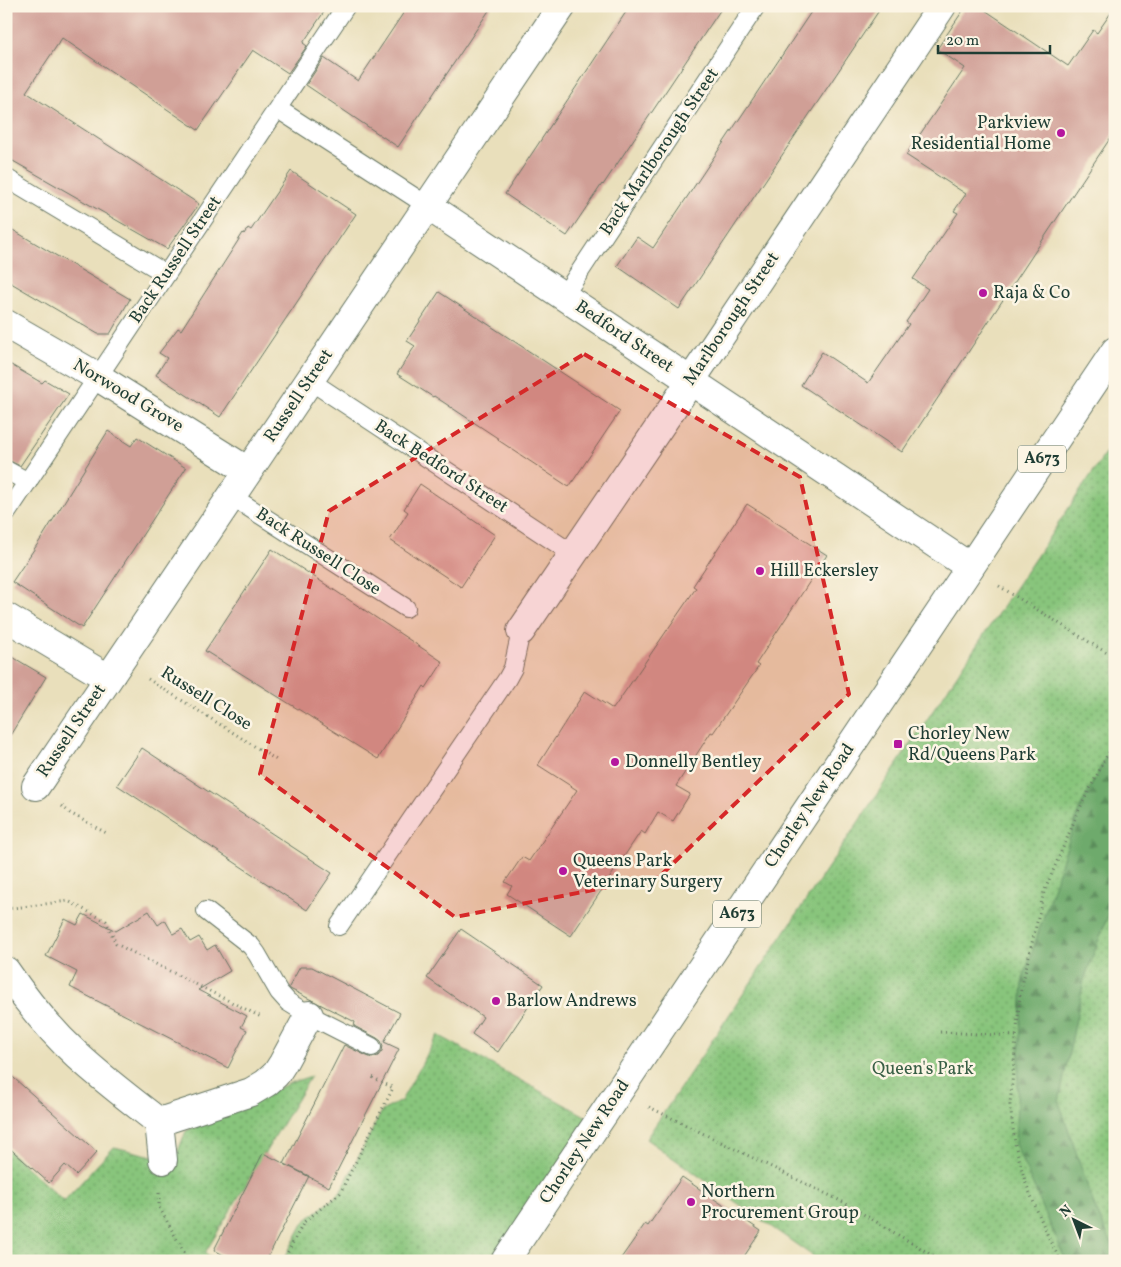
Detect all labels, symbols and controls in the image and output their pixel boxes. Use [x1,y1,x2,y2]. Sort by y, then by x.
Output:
scale bar [938,22,1051,54]
text: 20 m [946,31,979,52]
street label: Back Marlborough Street [594,63,726,241]
place label: Parkview Residential Home [911,111,1051,157]
marker: Parkview Residential Home [1055,127,1067,139]
street label: Back Russell Street [124,191,228,329]
street label: Marlborough Street [678,247,786,391]
place label: Raja & Co [993,281,1070,306]
marker: Raja & Co [977,287,989,299]
street label: Bedford Street [570,295,678,379]
street label: Russell Street [258,344,340,448]
street label: Norwood Grove [68,353,188,439]
street label: Back Bedford Street [369,414,513,520]
road number: A673 [1018,446,1066,472]
street label: Back Russell Close [250,502,386,602]
place label: Hill Eckersley [770,559,879,584]
marker: Hill Eckersley [754,565,766,577]
street label: Russell Close [155,661,257,737]
street label: Russell Street [31,679,113,783]
place label: Chorley New Rd/Queens Park [908,722,1036,768]
marker: Chorley New Rd/Queens Park [892,738,904,750]
street label: Chorley New Road [759,739,861,873]
place label: Donnelly Bentley [625,750,762,775]
marker: Donnelly Bentley [609,756,621,768]
place label: Queens Park Veterinary Surgery [573,849,723,895]
marker: Queens Park Veterinary Surgery [557,865,569,877]
road number: A673 [713,901,761,928]
place label: Barlow Andrews [506,989,637,1014]
marker: Barlow Andrews [490,995,502,1007]
park label: Queen's Park [872,1057,974,1082]
street label: Chorley New Road [534,1075,636,1209]
place label: Northern Procurement Group [701,1180,859,1226]
north arrow [1048,1194,1098,1244]
marker: Northern Procurement Group [685,1196,697,1208]
text: N [1056,1201,1076,1222]

